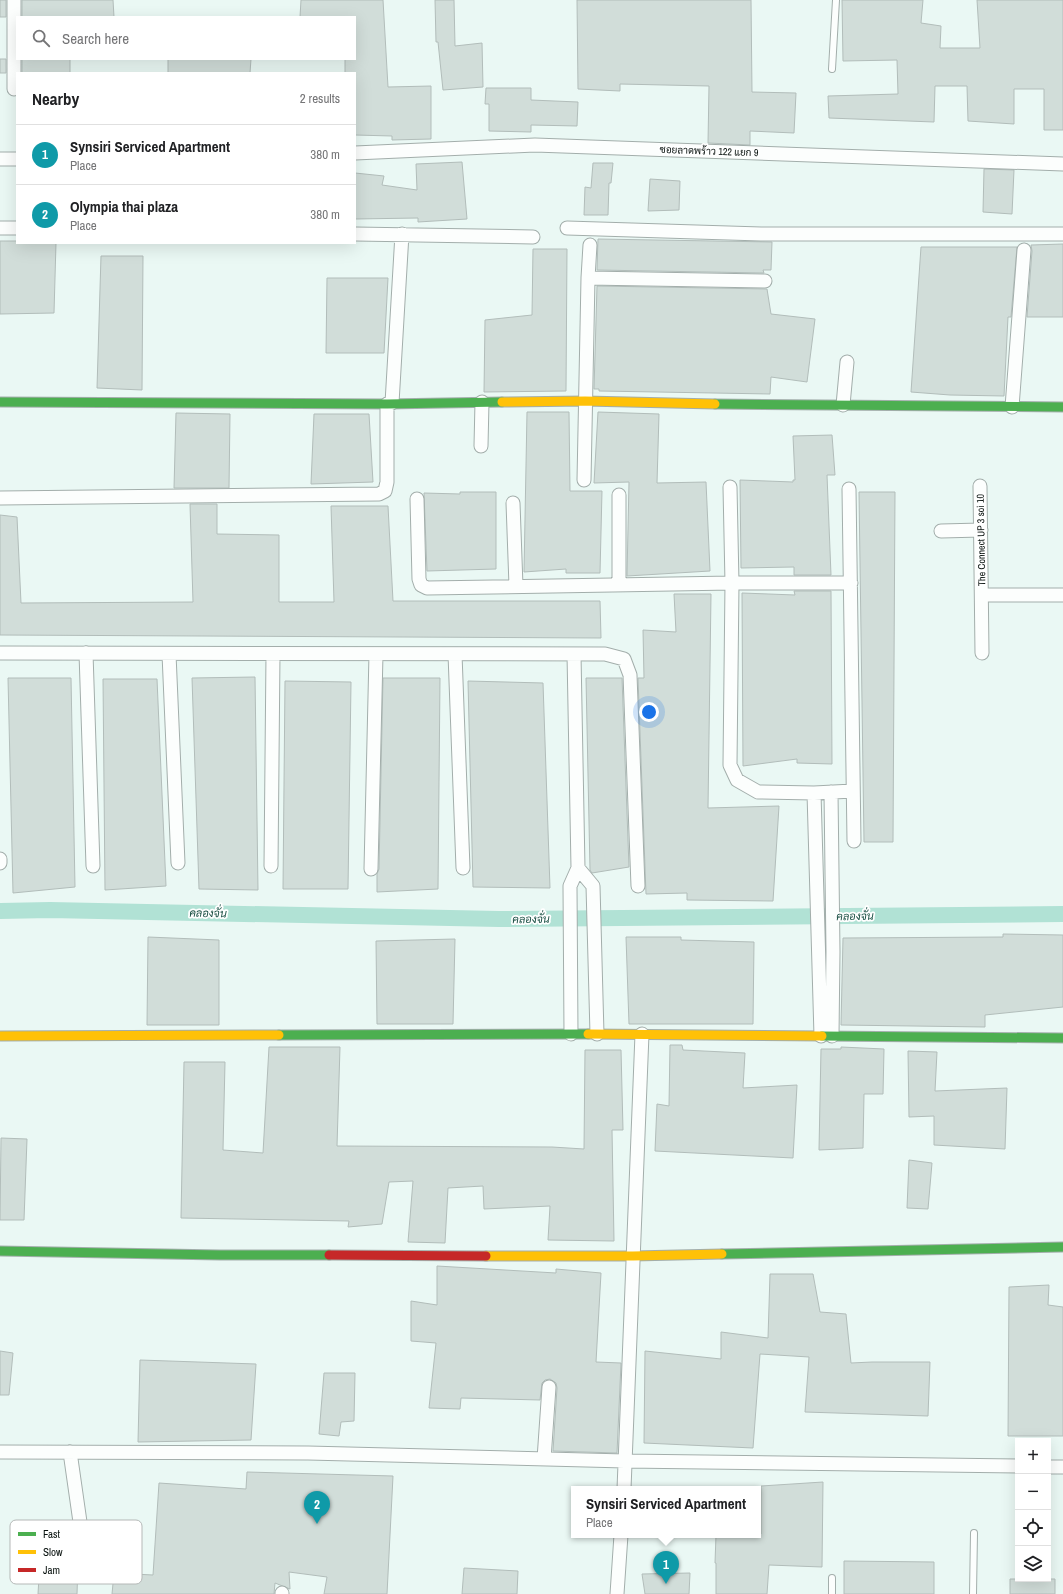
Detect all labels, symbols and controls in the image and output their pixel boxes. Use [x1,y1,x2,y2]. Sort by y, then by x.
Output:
search box [16,16,356,60]
icon: search [30,27,52,49]
text: Search here [62,28,129,49]
text: Nearby [32,87,79,110]
text: 2 results [300,90,340,107]
text: Synsiri Serviced Apartment [70,136,230,157]
street label: ซอยลาดพร้าว 122 แยก 9 [659,143,759,159]
text: 1 [42,146,48,163]
text: 380 m [310,146,340,163]
text: Place [70,157,97,174]
text: Olympia thai plaza [70,196,178,217]
text: 2 [42,206,48,223]
text: 380 m [310,206,340,223]
text: Place [70,217,97,234]
street label: The Connect UP 3 soi 10 [974,493,988,586]
your location [639,702,659,722]
water label: คลองจั่น [189,902,227,920]
water label: คลองจั่น [836,905,874,923]
water label: คลองจั่น [512,908,550,926]
map controls [1015,1438,1051,1582]
button: + [1015,1438,1051,1474]
button: − [1015,1474,1051,1510]
popup [571,1486,761,1538]
pin: 2 [304,1491,330,1524]
text: Synsiri Serviced Apartment [586,1493,746,1514]
button: locate [1015,1510,1051,1546]
text: Place [586,1514,613,1531]
legend [10,1520,142,1584]
text: Fast [43,1527,61,1541]
text: Slow [43,1545,63,1559]
button: layers [1015,1546,1051,1582]
pin: 1 [653,1551,679,1584]
text: Jam [43,1563,60,1577]

